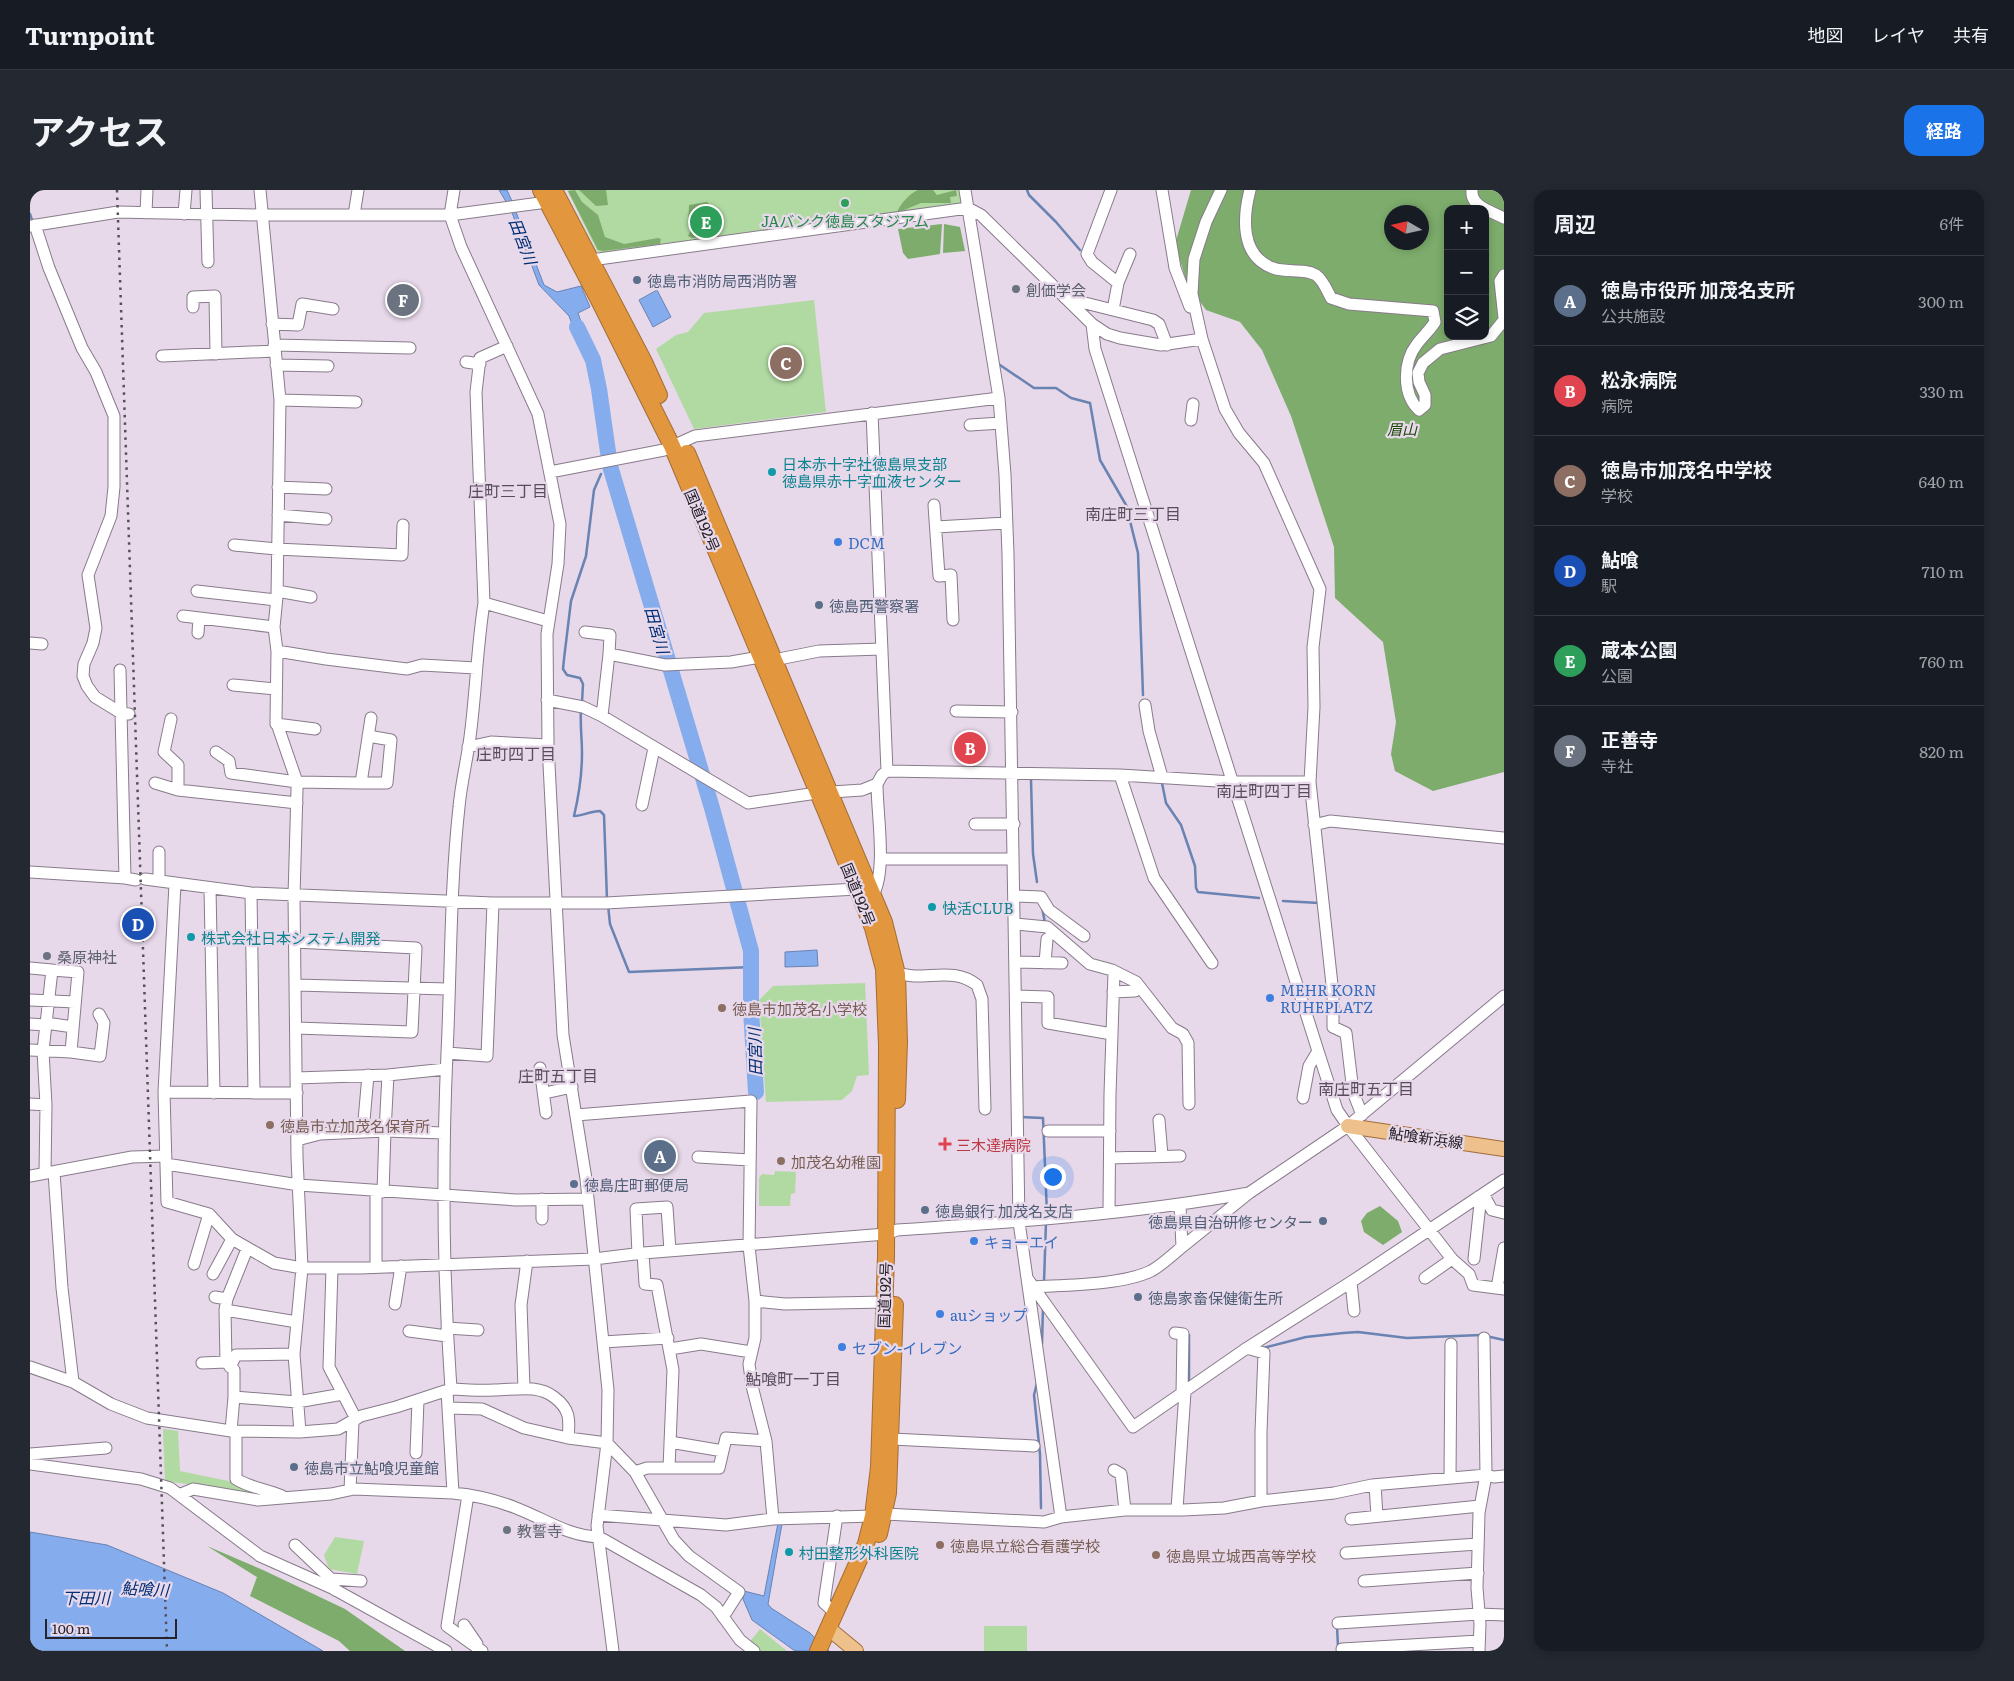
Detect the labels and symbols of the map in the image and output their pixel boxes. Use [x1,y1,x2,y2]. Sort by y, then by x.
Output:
marker: JAバンク徳島スタジアム [839,197,851,209]
pin: E [690,203,722,241]
north arrow [1384,205,1429,250]
place label: JAバンク徳島スタジアム [761,209,929,232]
water label: 田宮川 [504,214,545,270]
place label: 徳島市消防局西消防署 [647,269,797,292]
marker: 徳島市消防局西消防署 [631,274,643,286]
place label: 創価学会 [1026,278,1086,301]
pin: F [387,281,419,319]
marker: 創価学会 [1010,283,1022,295]
pin: C [770,344,802,382]
park label: 眉山 [1387,417,1418,440]
place label: 日本赤十字社徳島県支部 徳島県赤十字血液センター [782,452,962,492]
marker: 日本赤十字社徳島県支部 徳島県赤十字血液センター [766,466,778,478]
district label: 庄町三丁目 [468,478,548,502]
street label: 国道192号 [679,485,727,555]
district label: 南庄町三丁目 [1085,501,1181,525]
place label: DCM [848,531,885,554]
marker: DCM [832,536,844,548]
place label: 徳島西警察署 [829,594,919,617]
marker: 徳島西警察署 [813,599,825,611]
water label: 田宮川 [640,604,677,658]
pin: B [954,729,986,767]
district label: 庄町四丁目 [476,741,556,765]
district label: 南庄町四丁目 [1216,778,1312,802]
street label: 国道192号 [836,859,882,929]
place label: 快活CLUB [942,896,1013,919]
marker: 快活CLUB [926,901,938,913]
pin: D [122,905,154,943]
place label: 株式会社日本システム開発 [201,926,381,949]
marker: 株式会社日本システム開発 [185,931,197,943]
place label: 桑原神社 [57,945,117,968]
marker: 桑原神社 [41,950,53,962]
place label: MEHR KORN RUHEPLATZ [1280,978,1377,1018]
marker: MEHR KORN RUHEPLATZ [1264,992,1276,1004]
place label: 徳島市加茂名小学校 [732,997,867,1020]
marker: 徳島市加茂名小学校 [716,1002,728,1014]
water label: 田宮川 [741,1026,767,1076]
district label: 庄町五丁目 [518,1063,598,1087]
district label: 南庄町五丁目 [1318,1076,1414,1100]
place label: 徳島市立加茂名保育所 [280,1114,430,1137]
marker: 徳島市立加茂名保育所 [264,1119,276,1131]
street label: 鮎喰新浜線 [1387,1120,1465,1154]
place label: 三木達病院 [956,1133,1031,1156]
pin: A [644,1137,676,1175]
marker: 三木達病院 [938,1137,952,1151]
place label: 加茂名幼稚園 [791,1150,881,1173]
marker: 加茂名幼稚園 [775,1155,787,1167]
your location [1040,1164,1066,1190]
place label: 徳島庄町郵便局 [584,1173,689,1196]
marker: 徳島庄町郵便局 [568,1178,580,1190]
place label: 徳島銀行 加茂名支店 [935,1199,1073,1222]
marker: 徳島銀行 加茂名支店 [919,1204,931,1216]
place label: 徳島県自治研修センター [1148,1210,1313,1233]
marker: 徳島県自治研修センター [1317,1215,1329,1227]
place label: キョーエイ [984,1230,1059,1253]
marker: キョーエイ [968,1235,980,1247]
street label: 国道192号 [871,1261,897,1329]
place label: 徳島家畜保健衛生所 [1148,1286,1283,1309]
marker: 徳島家畜保健衛生所 [1132,1291,1144,1303]
place label: auショップ [950,1303,1027,1326]
marker: auショップ [934,1308,946,1320]
place label: セブン-イレブン [852,1336,962,1359]
marker: セブン-イレブン [836,1341,848,1353]
district label: 鮎喰町一丁目 [745,1366,841,1390]
place label: 徳島市立鮎喰児童館 [304,1456,439,1479]
marker: 徳島市立鮎喰児童館 [288,1461,300,1473]
place label: 教誓寺 [517,1519,562,1542]
marker: 教誓寺 [501,1524,513,1536]
place label: 徳島県立総合看護学校 [950,1534,1100,1557]
marker: 徳島県立総合看護学校 [934,1539,946,1551]
place label: 村田整形外科医院 [799,1541,919,1564]
place label: 徳島県立城西高等学校 [1166,1544,1316,1567]
marker: 村田整形外科医院 [783,1546,795,1558]
marker: 徳島県立城西高等学校 [1150,1549,1162,1561]
water label: 鮎喰川 [120,1575,172,1601]
water label: 下田川 [62,1585,112,1609]
scale bar [45,1616,178,1639]

